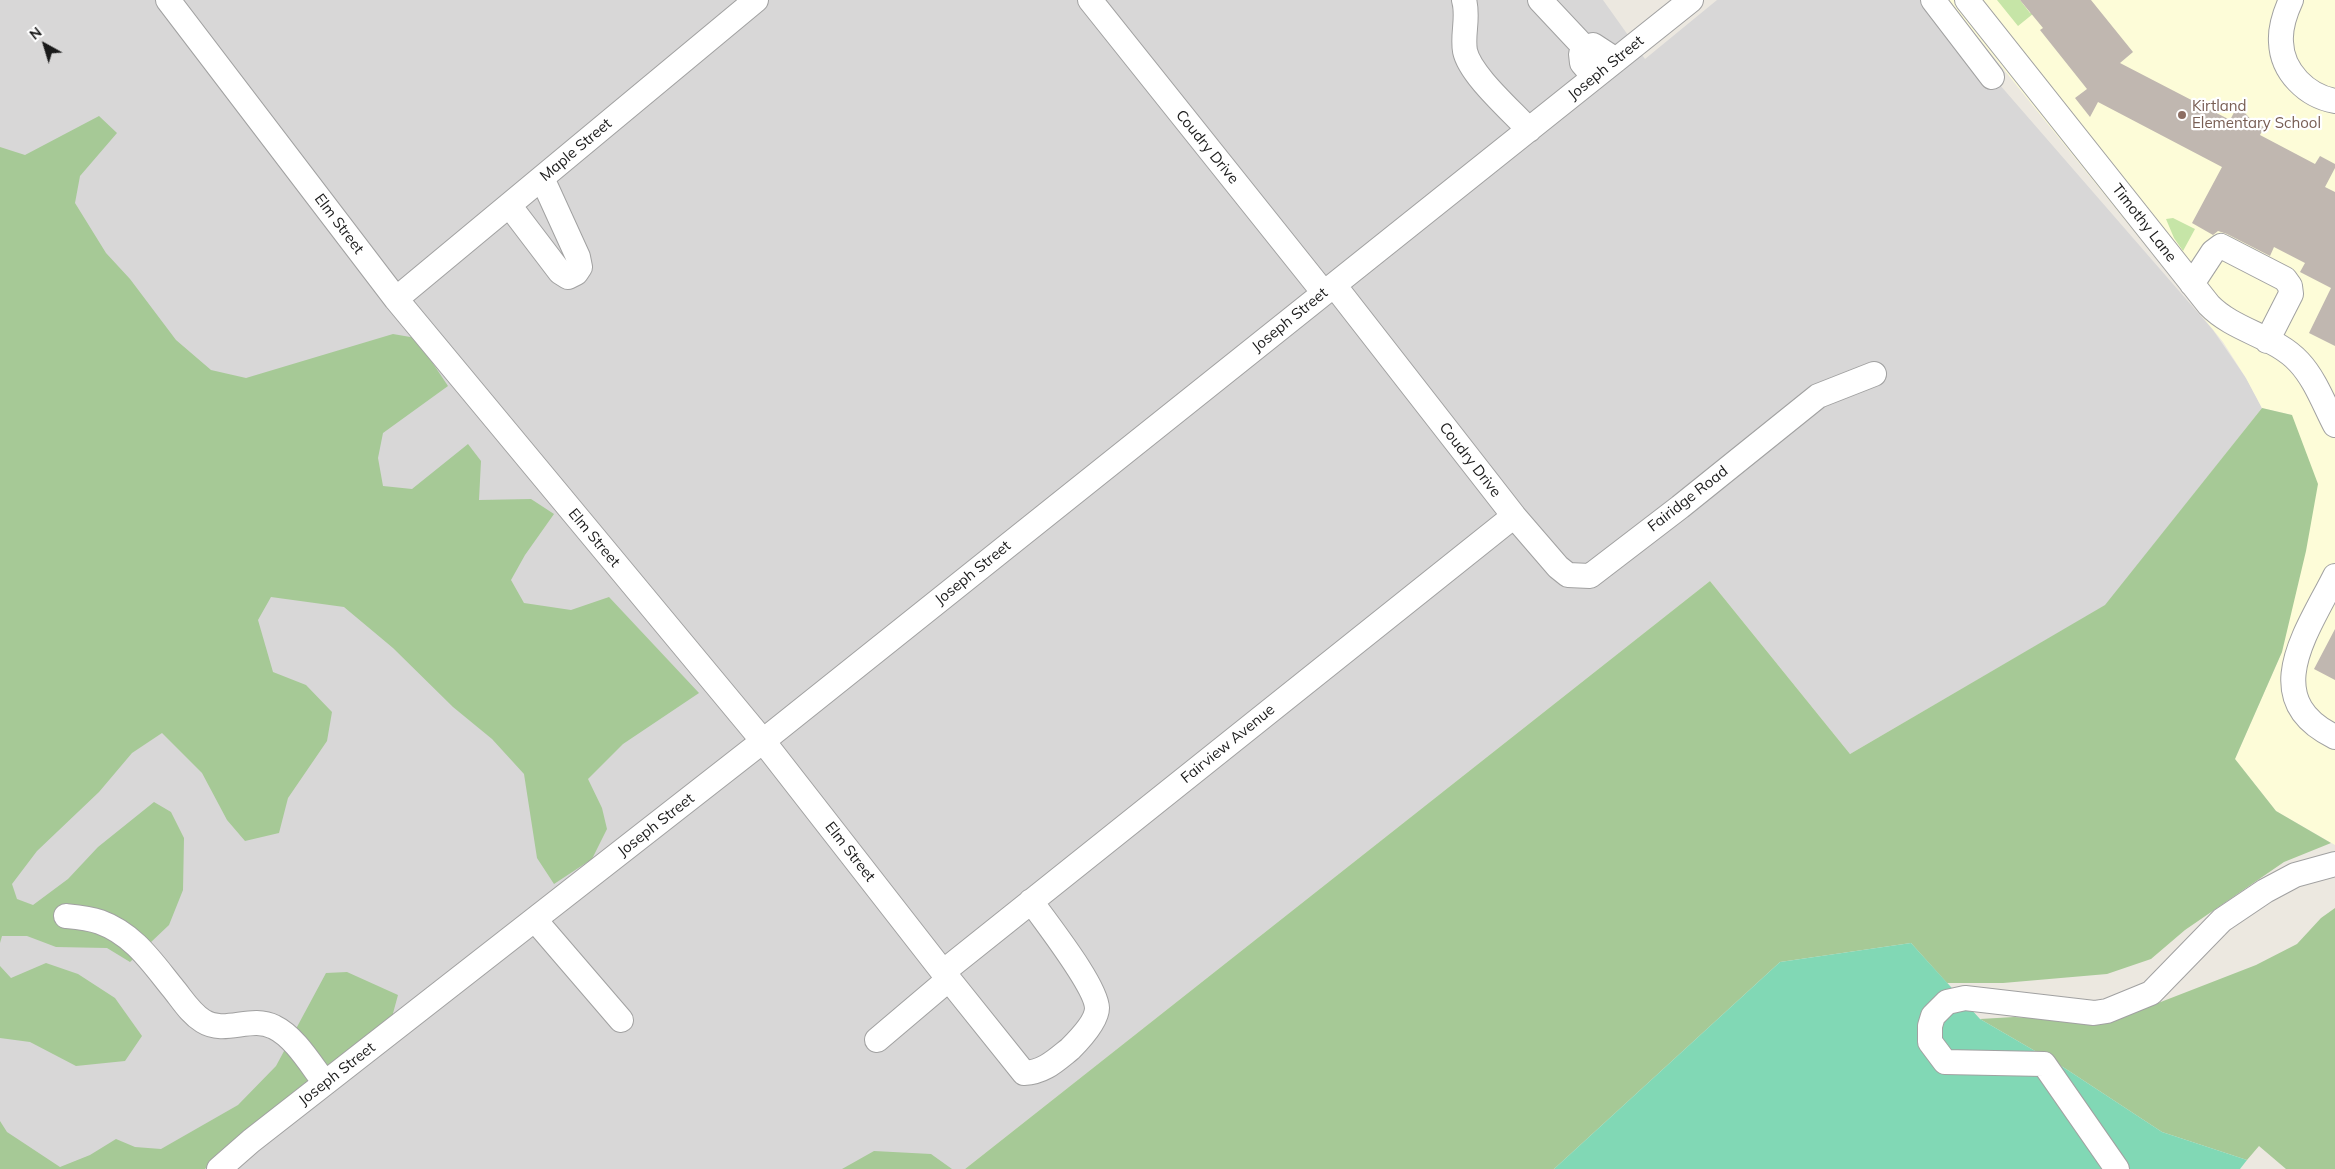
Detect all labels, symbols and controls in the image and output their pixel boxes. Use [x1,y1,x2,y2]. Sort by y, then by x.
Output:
north arrow [20,20,70,70]
text: N [26,23,45,44]
street label: Joseph Street [1564,32,1648,104]
place label: Kirtland Elementary School [2192,97,2321,132]
street label: Coudry Drive [1172,106,1242,188]
marker: Kirtland Elementary School [2176,109,2188,121]
street label: Maple Street [537,115,615,185]
street label: Timothy Lane [2108,180,2180,266]
street label: Elm Street [310,190,368,258]
street label: Joseph Street [1248,284,1332,356]
street label: Coudry Drive [1435,419,1505,501]
street label: Fairidge Road [1644,462,1732,536]
street label: Elm Street [564,505,624,571]
street label: Joseph Street [931,537,1015,609]
street label: Fairview Avenue [1177,701,1279,787]
street label: Joseph Street [614,789,698,861]
street label: Elm Street [821,819,879,885]
street label: Joseph Street [295,1038,379,1110]

